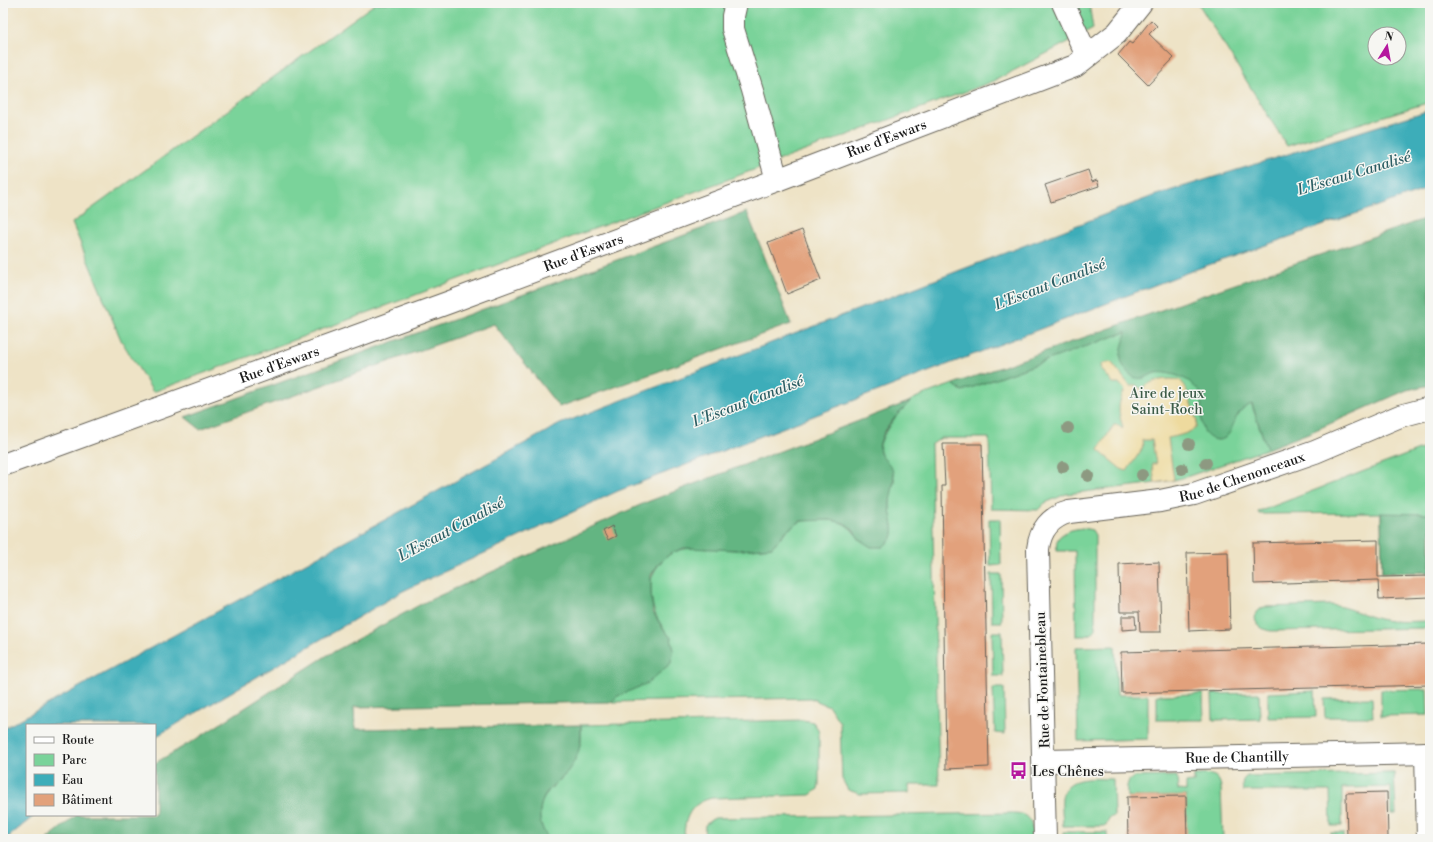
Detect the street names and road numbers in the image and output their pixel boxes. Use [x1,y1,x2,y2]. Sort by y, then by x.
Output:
street label: Rue d'Eswars [844,116,929,162]
street label: Rue d'Eswars [541,230,626,276]
street label: Rue d'Eswars [237,342,322,388]
street label: Rue de Chenonceaux [1178,448,1308,507]
street label: Rue de Fontainebleau [1032,611,1054,748]
street label: Rue de Chantilly [1185,748,1289,768]

